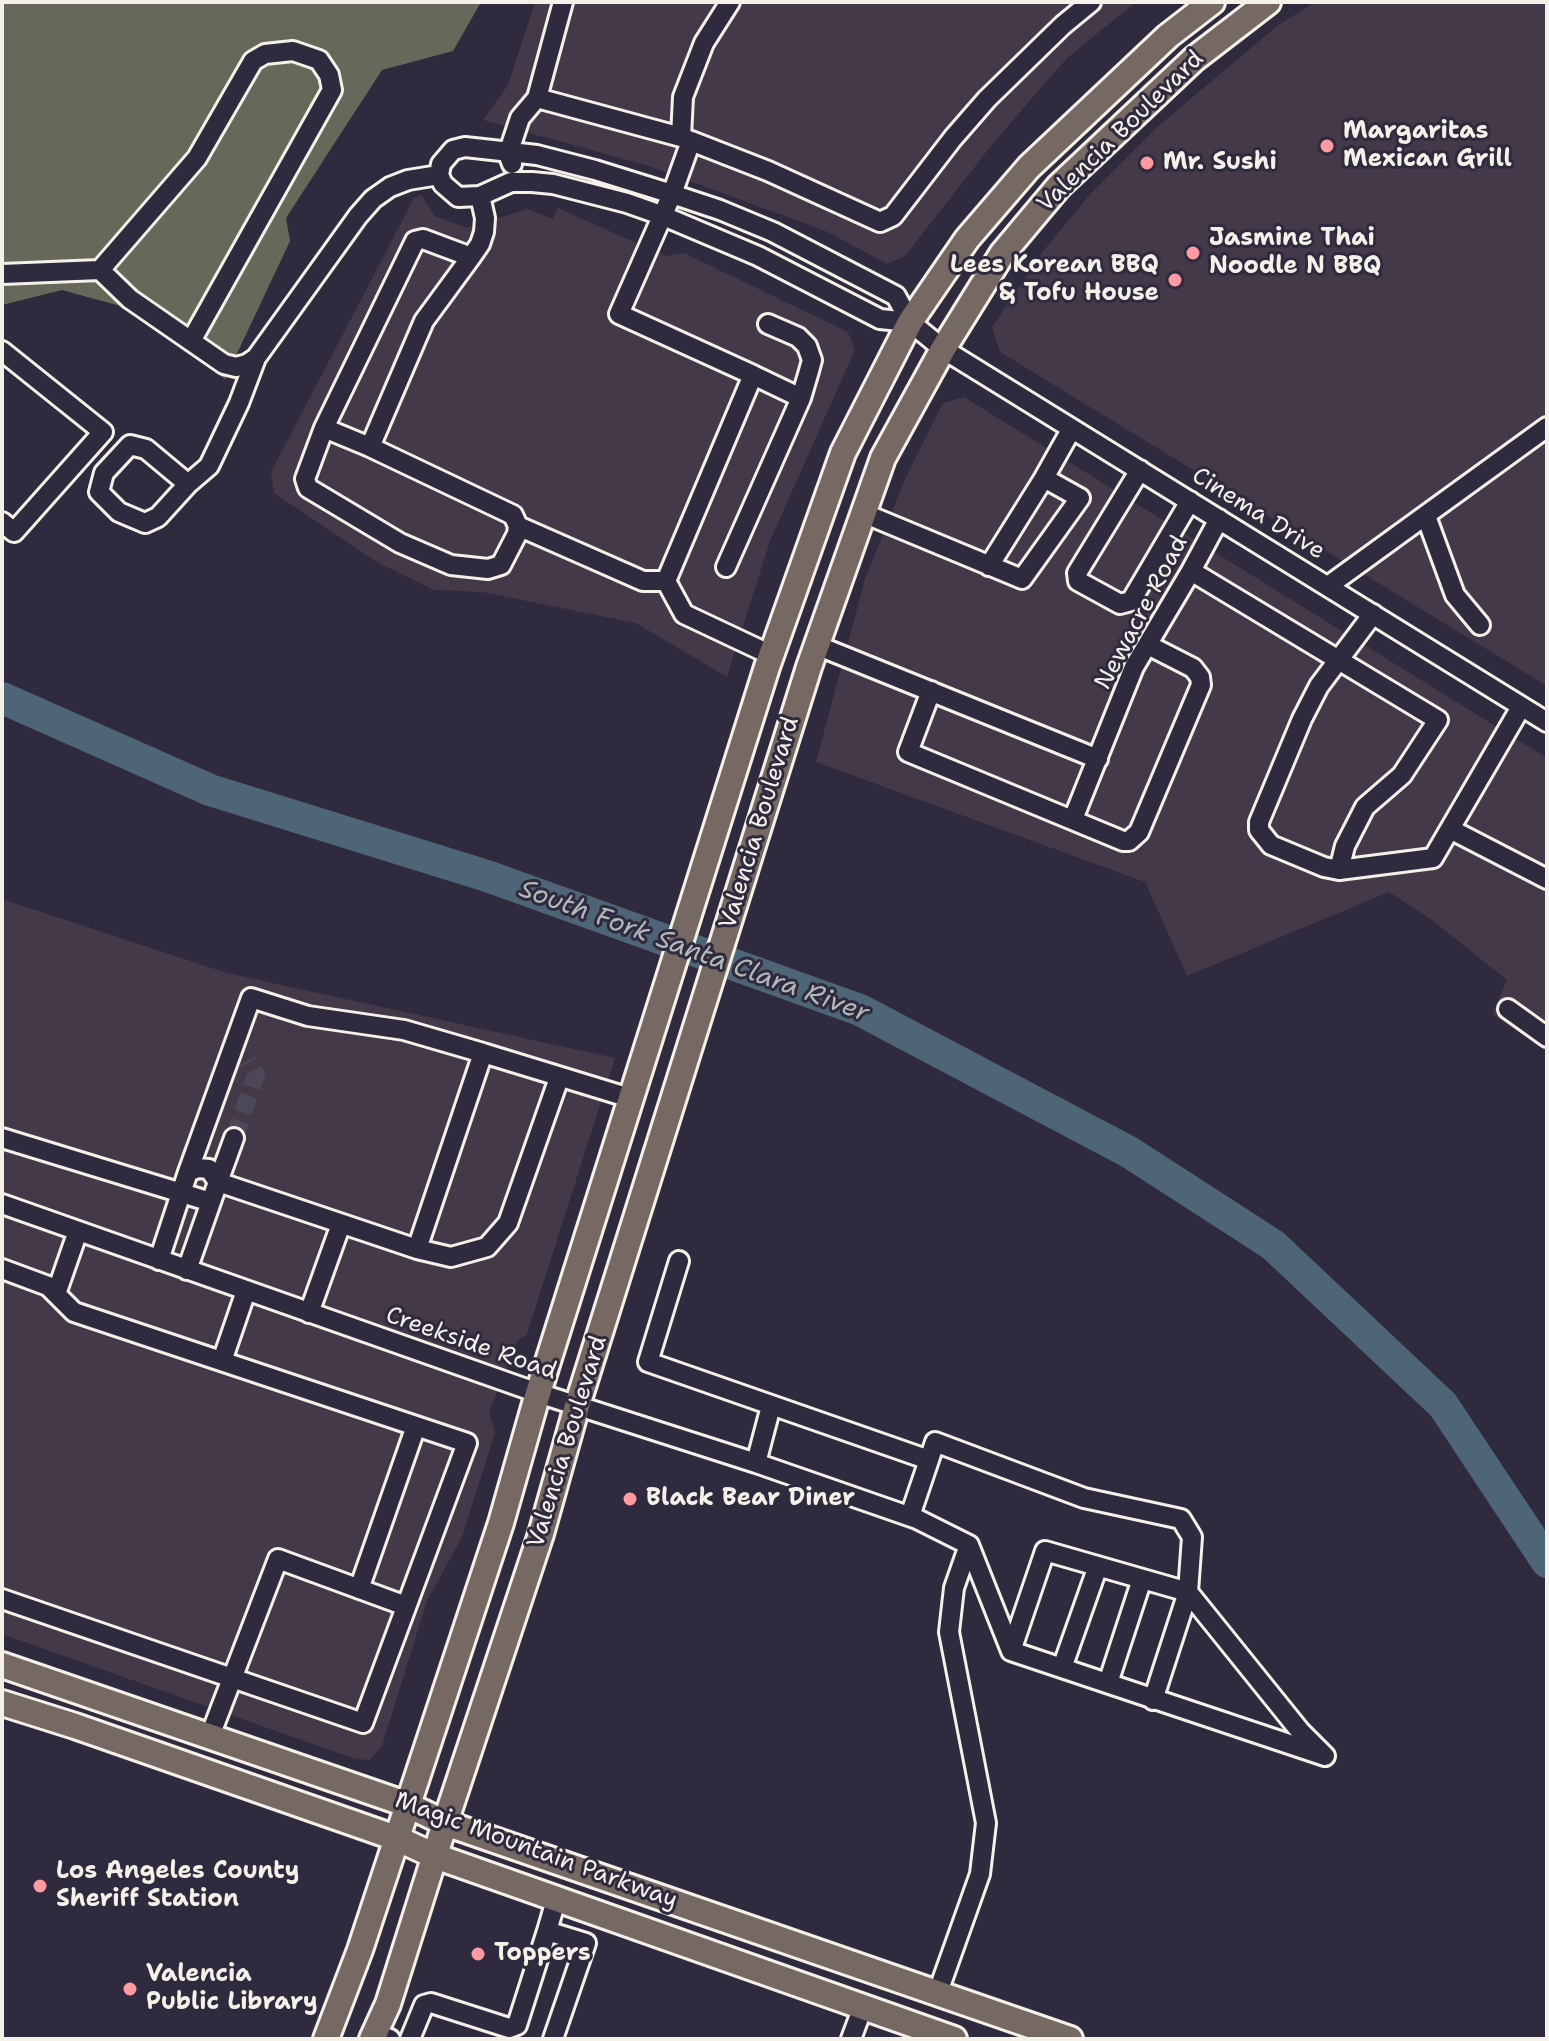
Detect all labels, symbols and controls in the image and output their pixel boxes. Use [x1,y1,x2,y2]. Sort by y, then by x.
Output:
street label: Valencia Boulevard [1032,45,1210,219]
place label: Margaritas Mexican Grill [1343,118,1512,174]
marker: Margaritas Mexican Grill [1318,137,1336,155]
place label: Mr. Sushi [1163,149,1277,177]
marker: Mr. Sushi [1138,154,1156,172]
place label: Jasmine Thai Noodle N BBQ [1209,225,1382,281]
marker: Jasmine Thai Noodle N BBQ [1184,244,1202,262]
place label: Lees Korean BBQ & Tofu House [950,252,1159,308]
marker: Lees Korean BBQ & Tofu House [1166,271,1184,289]
street label: Cinema Drive [1186,462,1330,566]
street label: Newacre Road [1089,531,1195,695]
street label: Valencia Boulevard [714,713,806,933]
water label: South Fork Santa Clara River [515,874,873,1030]
street label: Creekside Road [382,1301,560,1387]
street label: Valencia Boulevard [522,1332,614,1552]
place label: Black Bear Diner [646,1485,855,1513]
marker: Black Bear Diner [621,1490,639,1508]
street label: Magic Mountain Parkway [391,1786,681,1916]
place label: Los Angeles County Sheriff Station [56,1858,299,1914]
marker: Los Angeles County Sheriff Station [31,1877,49,1895]
place label: Toppers [494,1940,591,1968]
marker: Toppers [469,1945,487,1963]
place label: Valencia Public Library [146,1961,318,2017]
marker: Valencia Public Library [121,1980,139,1998]

